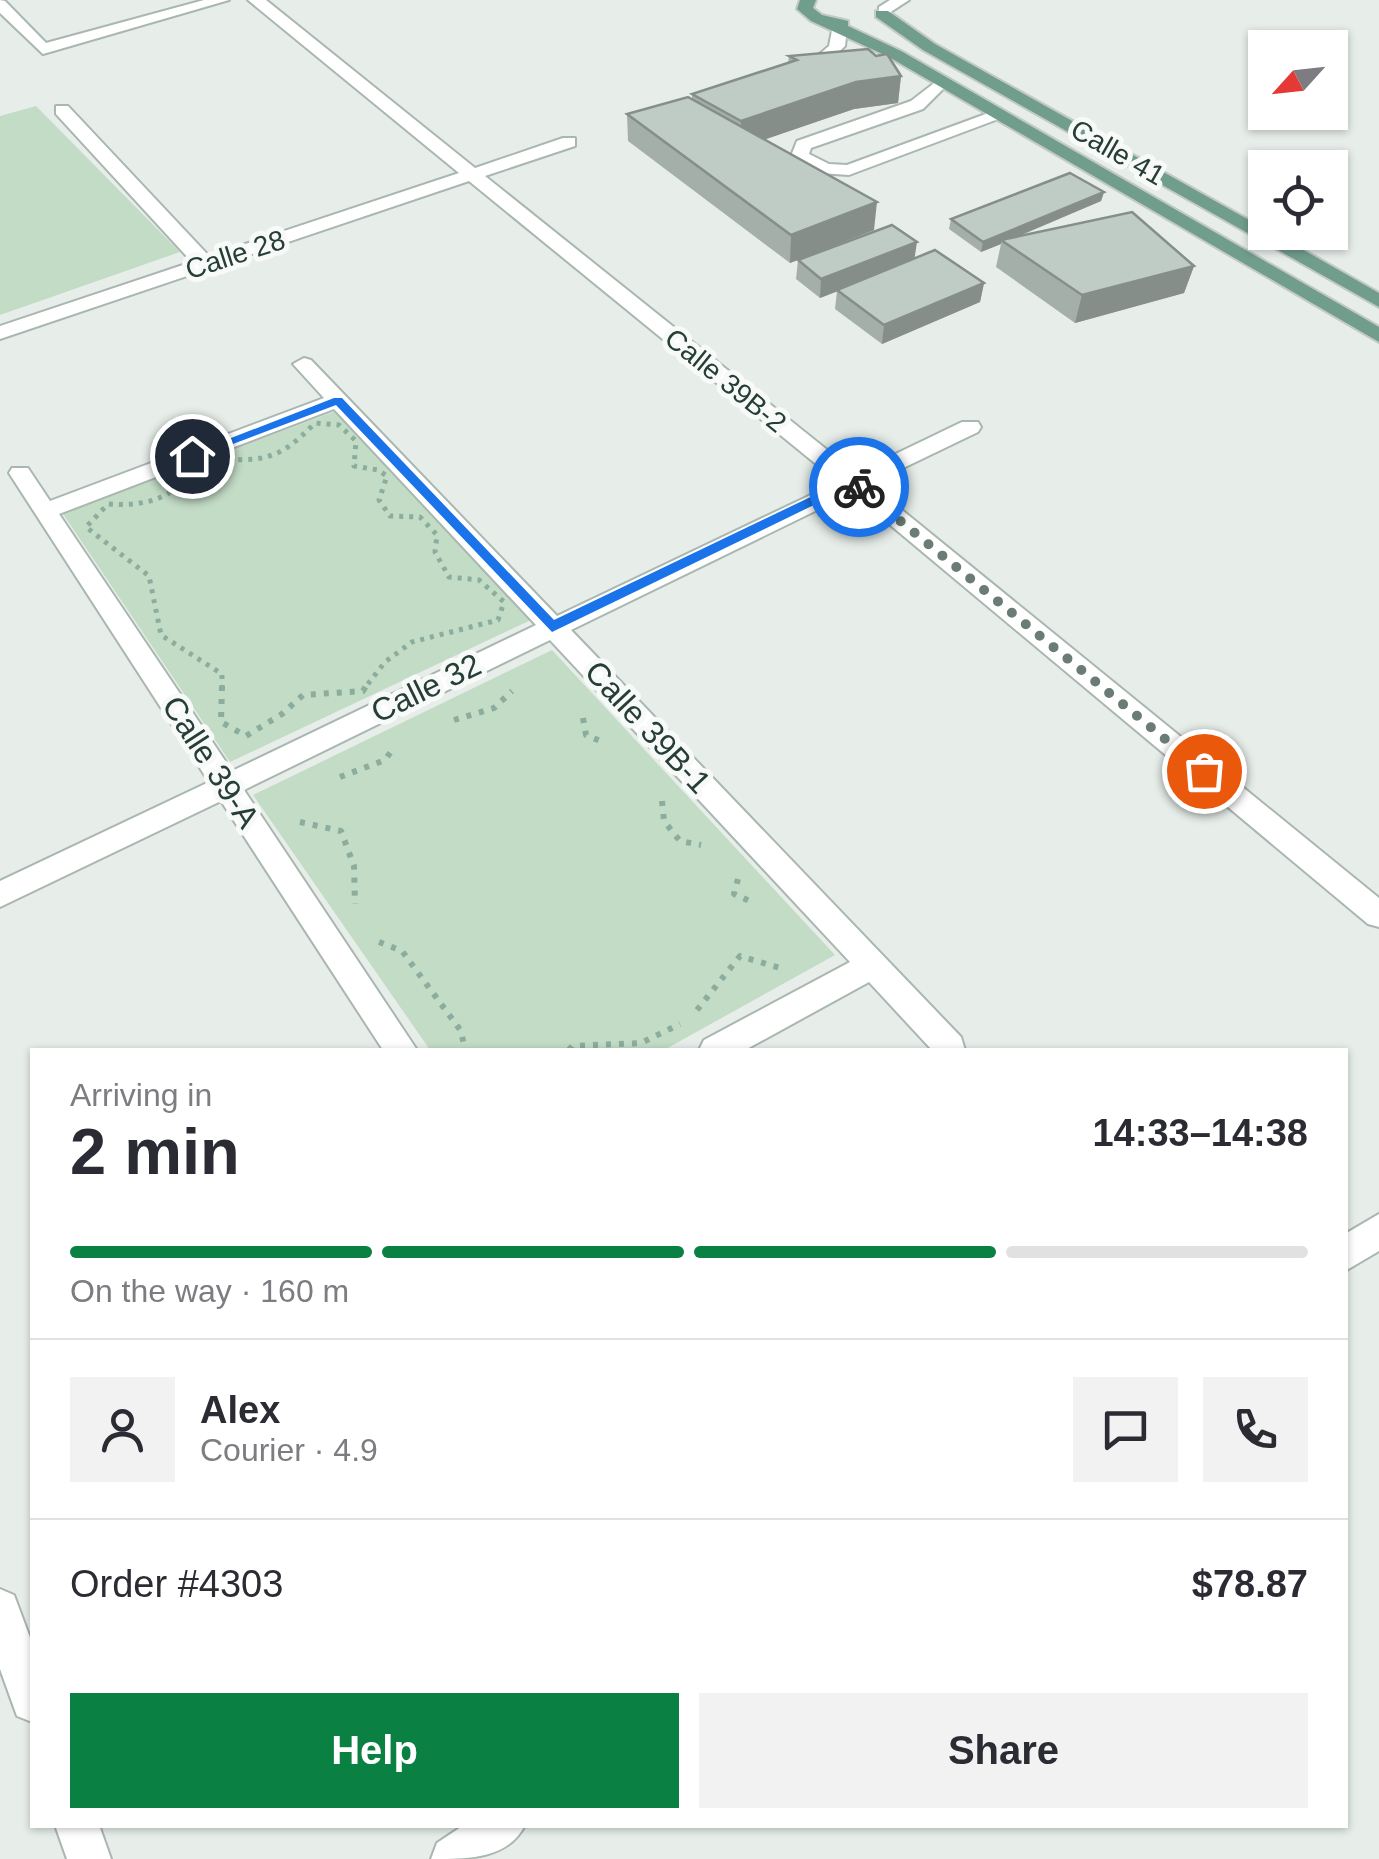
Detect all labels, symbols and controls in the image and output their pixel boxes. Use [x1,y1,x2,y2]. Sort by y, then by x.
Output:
north arrow [1248,30,1348,130]
map controls [1248,30,1348,250]
street label: Calle 41 [1066,113,1170,192]
button: locate [1248,150,1348,250]
street label: Calle 28 [182,224,289,285]
street label: Calle 39B-2 [659,322,792,438]
pin [150,414,235,499]
icon: home [165,429,220,484]
courier [809,437,909,537]
icon: bike [832,460,887,515]
street label: Calle 32 [365,646,487,730]
street label: Calle 39B-1 [578,654,718,800]
street label: Calle 39-A [155,690,267,835]
pin [1162,729,1247,814]
icon: bag [1177,744,1232,799]
text: Arriving in [70,1077,212,1113]
text: 14:33–14:38 [1092,1112,1308,1154]
text: 2 min [70,1115,240,1188]
text: On the way · 160 m [70,1273,349,1309]
button: person [70,1377,175,1482]
button: chat [1073,1377,1178,1482]
button: phone [1203,1377,1308,1482]
text: Alex [200,1389,280,1431]
text: Courier · 4.9 [200,1432,378,1468]
text: Order #4303 [70,1563,283,1605]
text: $78.87 [1192,1563,1308,1605]
button: Help [70,1693,679,1808]
button: Share [699,1693,1308,1808]

